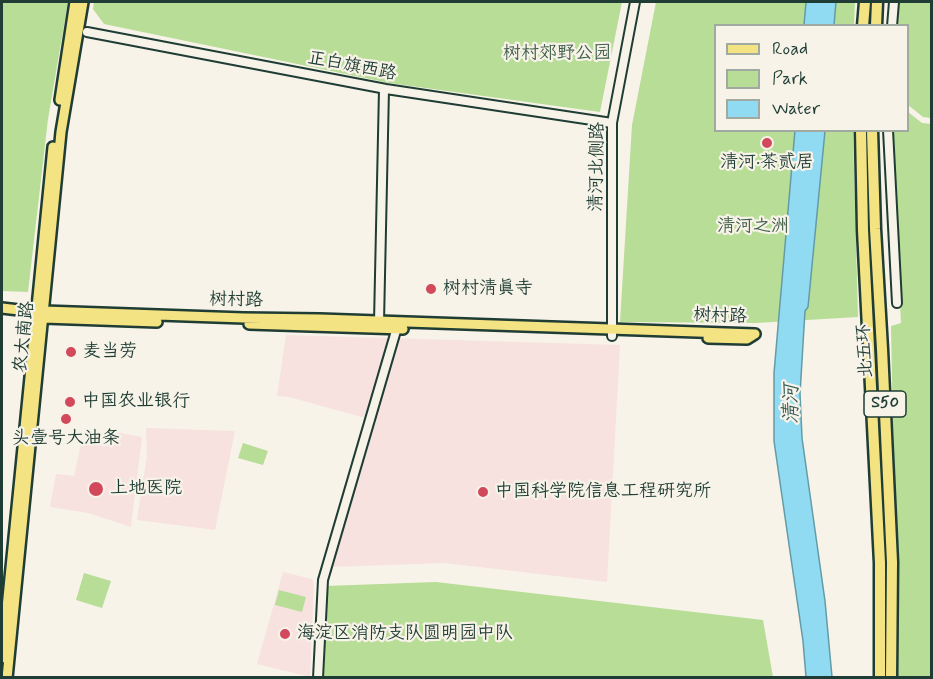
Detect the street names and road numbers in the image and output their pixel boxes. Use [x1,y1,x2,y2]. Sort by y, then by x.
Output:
street label: 正白旗西路 [306,48,398,86]
street label: 清河北侧路 [586,122,610,212]
street label: 树村路 [209,290,263,312]
street label: 农大南路 [10,300,40,374]
street label: 树村路 [693,305,747,329]
street label: 北五环 [854,323,878,379]
road number: S50 [864,391,906,417]

